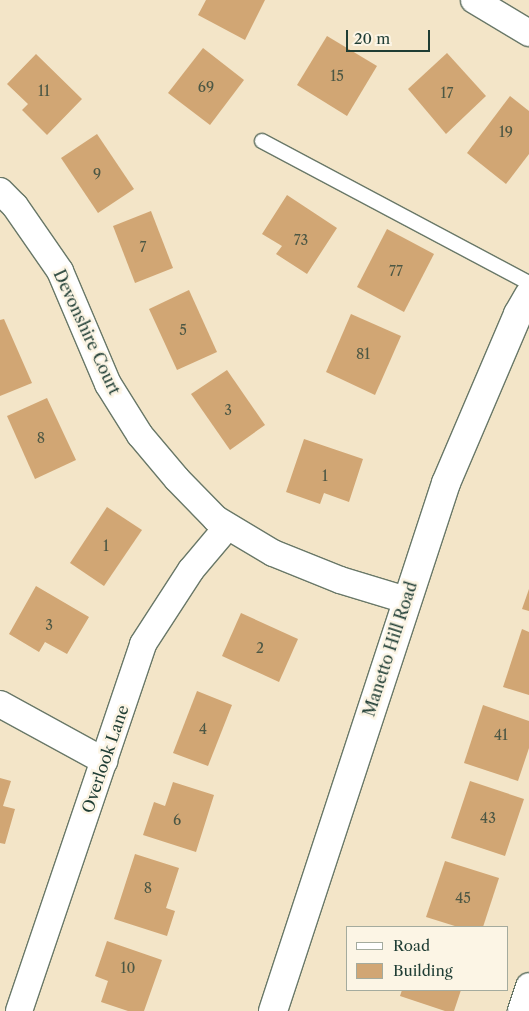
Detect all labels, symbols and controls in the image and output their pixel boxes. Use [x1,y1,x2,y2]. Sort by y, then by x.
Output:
scale bar [349,20,433,52]
text: 20 m [354,29,390,48]
house number: 15 [330,68,344,84]
house number: 69 [198,79,214,95]
house number: 11 [38,83,50,99]
house number: 17 [441,85,453,101]
house number: 19 [499,124,513,140]
house number: 9 [93,166,101,182]
house number: 73 [294,232,308,248]
house number: 7 [140,239,146,255]
house number: 77 [389,263,403,279]
street label: Devonshire Court [50,266,124,398]
house number: 5 [179,322,187,338]
house number: 81 [356,346,370,362]
house number: 3 [224,402,232,418]
house number: 8 [37,430,45,446]
house number: 1 [322,468,328,484]
house number: 1 [103,538,109,554]
street label: Manetto Hill Road [359,579,421,719]
house number: 3 [45,617,53,633]
house number: 2 [256,640,264,656]
street label: Overlook Lane [78,702,132,816]
house number: 4 [199,721,207,737]
house number: 41 [494,727,508,743]
house number: 43 [480,810,496,826]
house number: 6 [173,812,181,828]
house number: 8 [144,880,152,896]
house number: 45 [455,890,471,906]
legend [346,926,509,991]
text: Road [393,936,430,955]
house number: 10 [121,960,135,976]
text: Building [393,961,453,980]

